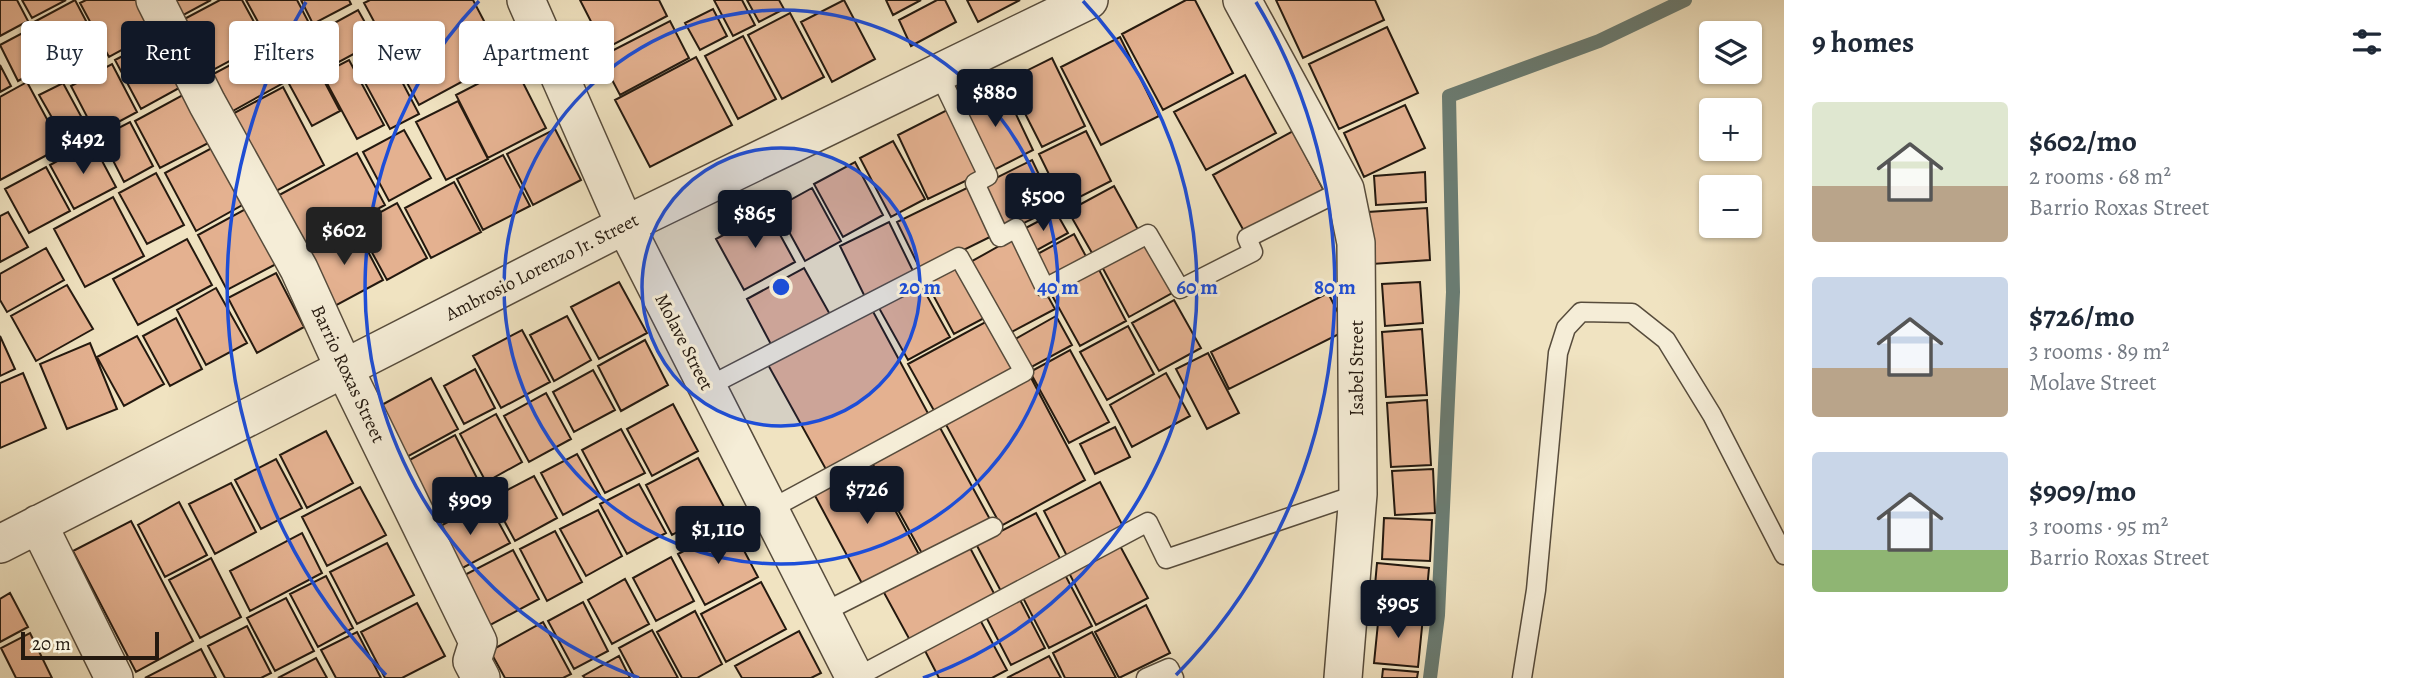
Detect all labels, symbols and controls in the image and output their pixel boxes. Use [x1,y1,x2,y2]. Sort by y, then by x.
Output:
chip: Buy [21,21,107,84]
chip: Rent [121,21,215,84]
chip: Filters [229,21,339,84]
chip: New [353,21,445,84]
chip: Apartment [459,21,614,84]
map controls [1699,21,1762,238]
button: layers [1699,21,1762,84]
text: 9 homes [1812,22,1914,62]
icon: filters [2348,23,2386,61]
pin: $880 [954,69,1036,129]
text: $880 [973,76,1017,107]
button: + [1699,98,1762,161]
pin: $492 [42,116,124,176]
text: $602/mo [2029,121,2137,161]
text: $492 [61,123,105,154]
icon: home [1868,130,1952,214]
text: 2 rooms · 68 m² [2029,161,2171,192]
pin: $500 [1002,174,1084,233]
button: − [1699,175,1762,238]
text: $500 [1021,180,1065,211]
pin: $865 [714,190,796,250]
text: Barrio Roxas Street [2029,192,2209,223]
text: $865 [734,197,776,228]
street label: Ambrosio Lorenzo Jr. Street [440,207,643,328]
pin: $602 [303,208,385,267]
text: $602 [322,214,366,245]
text: 20 m [899,273,941,301]
text: 40 m [1037,273,1079,301]
text: 60 m [1176,273,1218,301]
text: 80 m [1314,273,1356,301]
centre of rings [769,275,793,299]
street label: Molave Street [648,289,720,395]
text: $726/mo [2029,296,2135,336]
street label: Barrio Roxas Street [305,301,391,447]
icon: home [1868,305,1952,389]
street label: Isabel Street [1344,320,1370,416]
text: 3 rooms · 89 m² [2029,336,2170,367]
text: Molave Street [2029,367,2157,398]
pin: $726 [826,466,908,526]
text: $909/mo [2029,471,2136,511]
text: $726 [846,473,888,504]
pin: $909 [429,477,511,537]
icon: home [1868,480,1952,564]
text: $909 [448,484,492,515]
pin: $1,110 [661,506,775,566]
text: 3 rooms · 95 m² [2029,511,2168,542]
text: $1,110 [691,513,745,544]
text: Barrio Roxas Street [2029,542,2209,573]
pin: $905 [1357,580,1439,640]
text: $905 [1377,587,1419,618]
scale bar [21,629,159,661]
text: 20 m [32,631,71,657]

